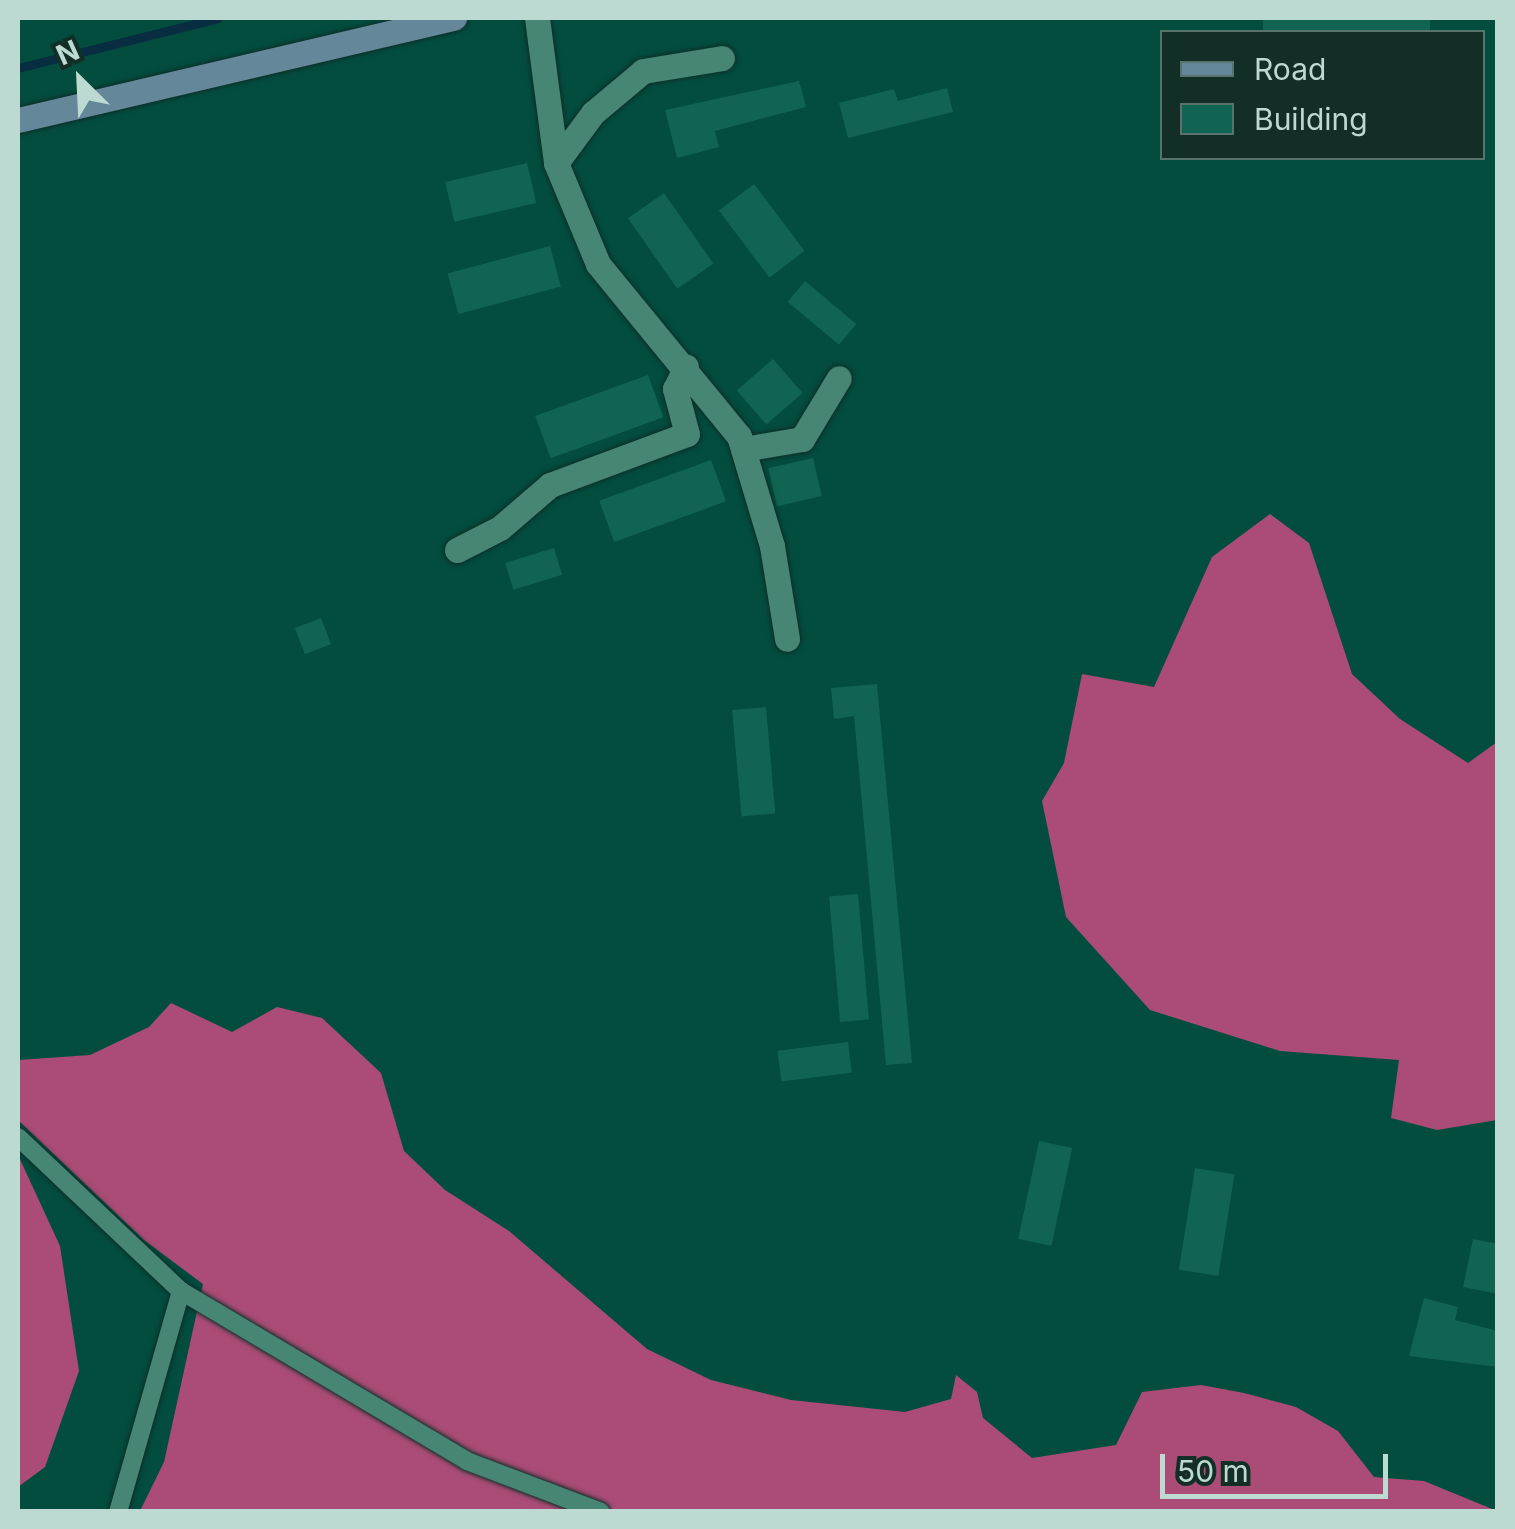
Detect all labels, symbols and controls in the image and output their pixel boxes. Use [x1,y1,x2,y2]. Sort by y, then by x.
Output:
north arrow [30,30,130,130]
legend [1160,30,1485,160]
text: N [51,33,84,72]
text: Road [1254,51,1326,87]
text: Building [1254,101,1368,137]
scale bar [1165,1434,1392,1496]
text: 50 m [1177,1453,1249,1489]

